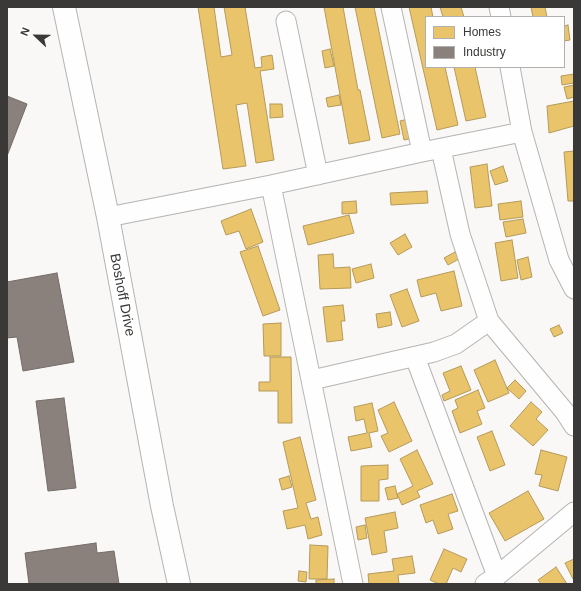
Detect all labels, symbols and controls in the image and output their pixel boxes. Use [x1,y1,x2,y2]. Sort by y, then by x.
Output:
north arrow [16,16,56,56]
legend [425,16,565,68]
text: Homes [463,25,501,39]
text: N [18,26,32,37]
text: Industry [463,45,506,59]
street label: Boshoff Drive [106,252,138,338]

